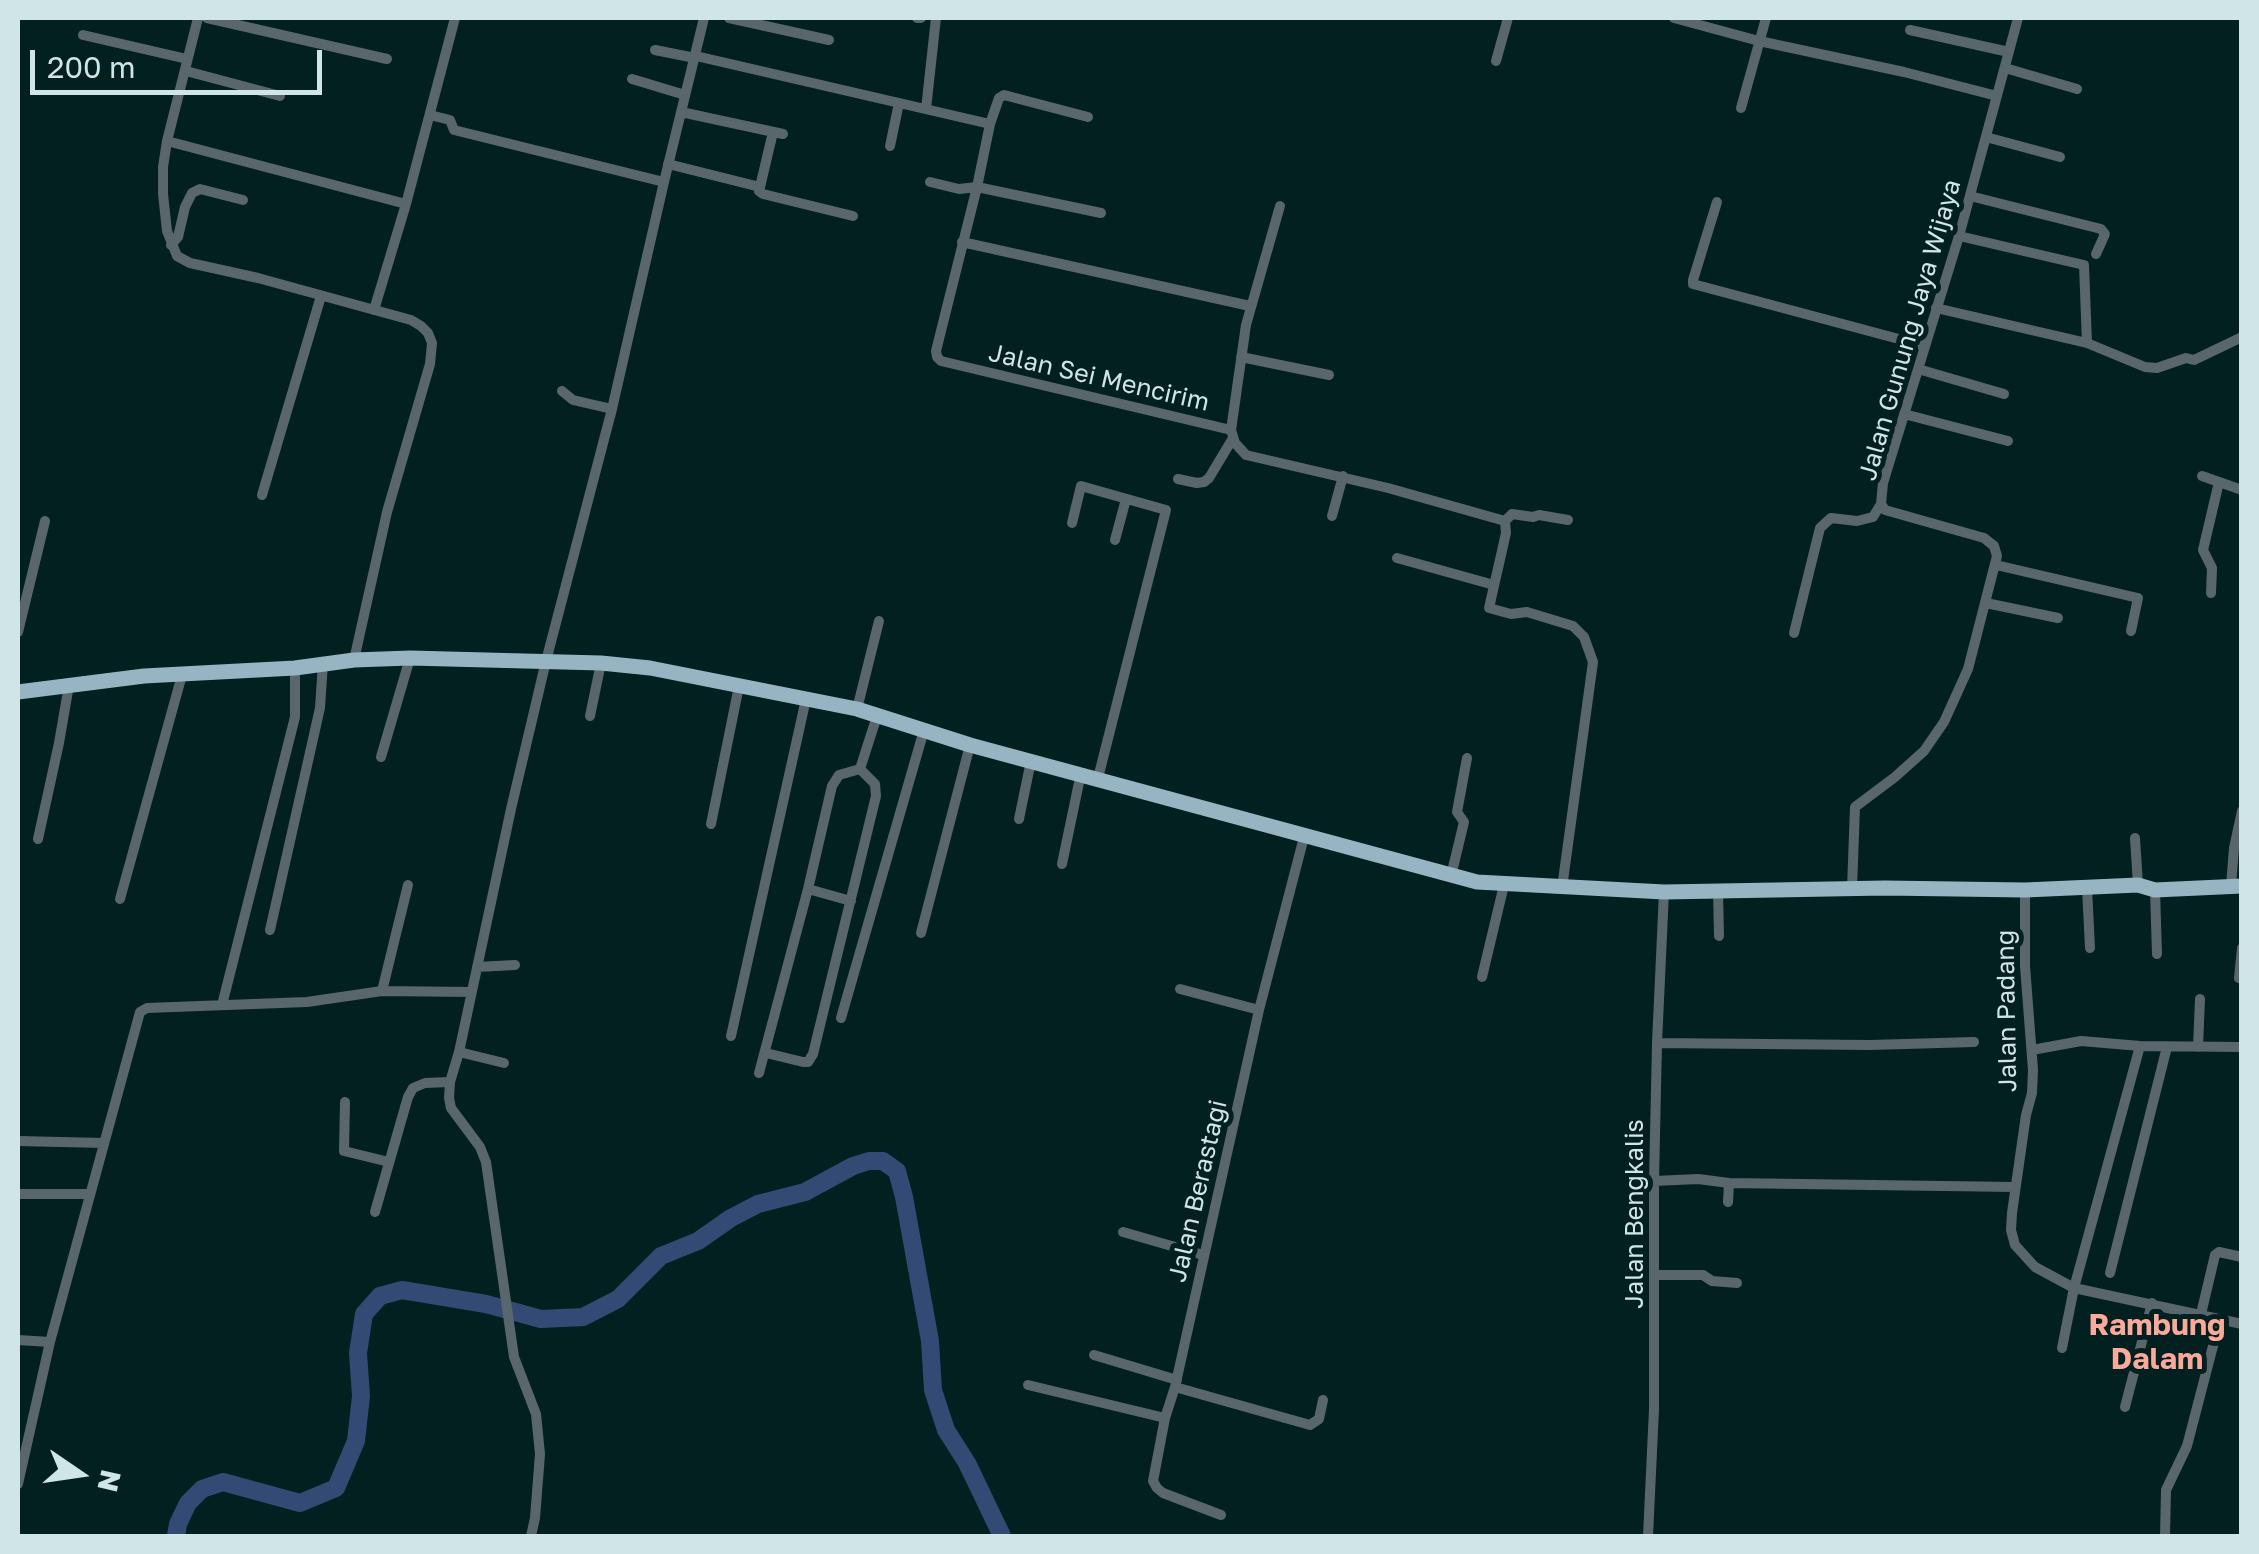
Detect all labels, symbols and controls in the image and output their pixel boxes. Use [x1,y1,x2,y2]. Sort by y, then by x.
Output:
scale bar [35,30,328,92]
text: 200 m [47,49,136,85]
street label: Jalan Gunung Jaya Wijaya [1853,176,1967,484]
street label: Jalan Sei Mencirim [986,338,1212,418]
street label: Jalan Padang [1991,930,2023,1092]
street label: Jalan Berastagi [1162,1097,1234,1285]
street label: Jalan Bengkalis [1620,1119,1650,1309]
district label: Rambung Dalam [2089,1307,2225,1378]
north arrow [30,1424,130,1524]
text: N [91,1467,128,1495]

